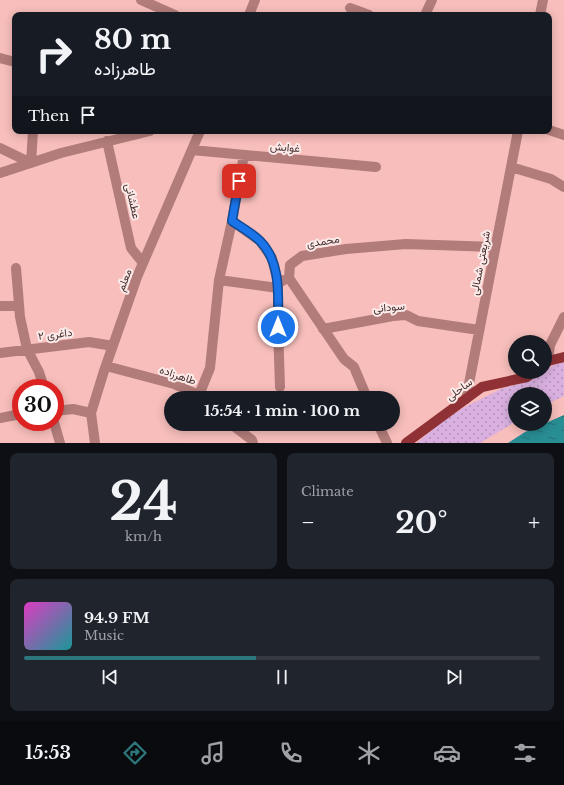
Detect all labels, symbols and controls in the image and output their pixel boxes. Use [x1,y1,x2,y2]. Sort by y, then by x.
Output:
text: 80 m [94,22,171,57]
icon: right [28,28,80,80]
text: طاهرزاده [94,58,156,80]
icon: arrive [77,104,99,126]
text: Then [28,106,69,125]
street label: غوابش [269,139,301,155]
pin [222,164,256,198]
icon: arrive [228,170,250,192]
street label: عطشانی [122,182,144,220]
street label: شریعتی شمالی [467,229,493,296]
street label: محمدی [305,231,341,251]
street label: معلم [113,267,136,293]
street label: سودانی [373,299,406,315]
position arrow [257,306,299,348]
street label: داغری ۲ [37,325,73,343]
map controls [508,335,552,431]
button: search [508,335,552,379]
street label: طاهرزاده [158,362,198,388]
street label: ساحلی [443,374,475,403]
speed limit sign: 30 [12,379,64,431]
button: layers [508,387,552,431]
text: 15:54 · 1 min · 100 m [204,401,360,420]
text: 24 [109,470,178,534]
text: Climate [301,483,354,500]
text: 20° [395,504,448,541]
text: − [301,509,315,536]
text: + [528,509,540,536]
text: km/h [125,528,162,545]
text: 94.9 FM [84,608,150,627]
text: Music [84,627,124,644]
icon: previous [99,666,121,688]
icon: pause [271,666,293,688]
icon: next [443,666,465,688]
icon: directions [121,739,149,767]
icon: music [199,739,227,767]
icon: phone [277,739,305,767]
icon: climate [355,739,383,767]
icon: car [433,739,461,767]
icon: filters [511,739,539,767]
text: 15:53 [25,742,71,764]

